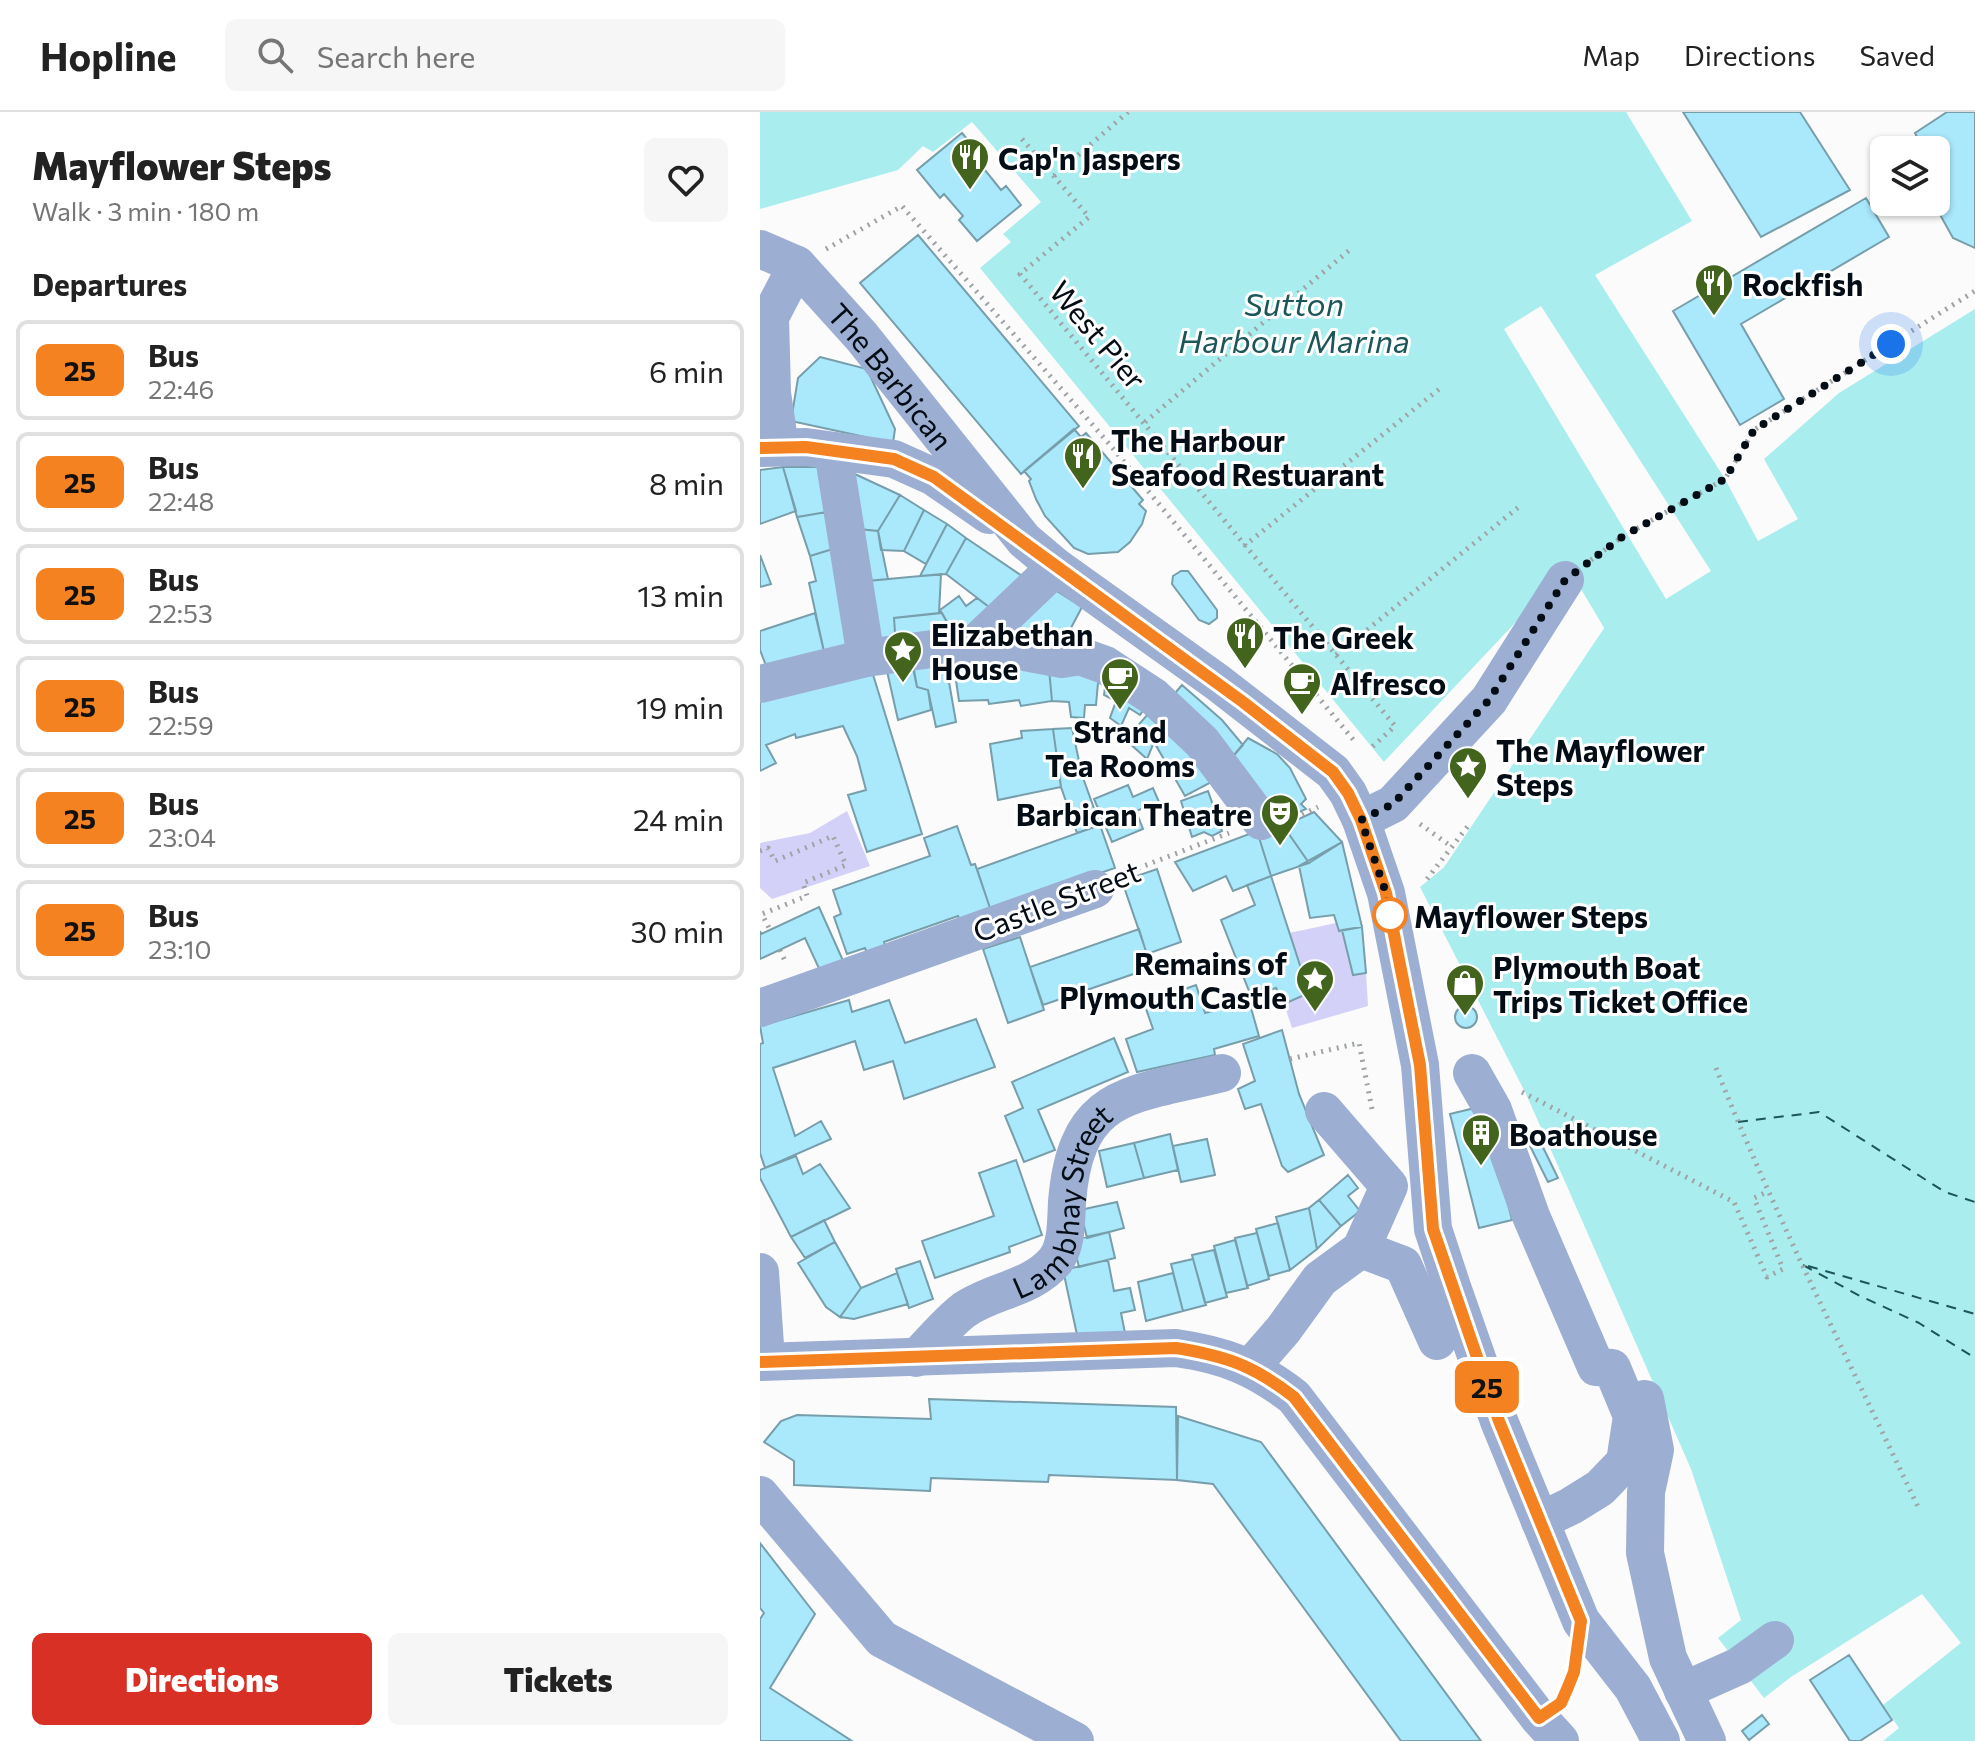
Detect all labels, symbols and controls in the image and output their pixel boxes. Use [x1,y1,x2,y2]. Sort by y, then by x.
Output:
search box [225,19,785,91]
text: Hopline [40,32,177,79]
icon: search [253,33,297,77]
text: Search here [317,37,475,74]
text: Map [1582,38,1640,72]
text: Directions [1684,38,1815,72]
text: Saved [1859,38,1935,72]
restaurant icon: Cap'n Jaspers [949,136,991,191]
map controls [1870,136,1950,216]
button: layers [1870,136,1950,216]
button: heart [644,138,728,222]
place label: Cap'n Jaspers [998,139,1181,176]
text: Mayflower Steps [32,141,331,188]
text: Walk · 3 min · 180 m [32,195,259,226]
restaurant icon: Rockfish [1693,262,1735,317]
text: Departures [32,265,187,302]
place label: Rockfish [1742,265,1863,302]
street label: West Pier [1043,272,1155,396]
water label: Sutton Harbour Marina [1178,283,1410,360]
street label: The Barbican [821,295,962,456]
your location [1871,324,1911,364]
text: Bus [148,336,199,373]
text: 6 min [649,352,724,389]
text: 25 [64,353,96,387]
text: 22:46 [148,373,214,404]
place label: The Harbour Seafood Restuarant [1111,421,1384,492]
restaurant icon: The Harbour Seafood Restuarant [1062,435,1104,490]
text: Bus [148,448,199,485]
text: 8 min [649,464,724,501]
text: 25 [64,465,96,499]
text: 22:48 [148,485,214,516]
text: Bus [148,560,199,597]
text: 13 min [637,576,724,613]
text: 25 [64,577,96,611]
text: 22:53 [148,597,213,628]
place label: Elizabethan House [931,615,1093,686]
restaurant icon: The Greek [1224,615,1266,670]
place label: The Greek [1273,618,1414,655]
place icon: Elizabethan House [882,629,924,684]
cafe icon: Strand Tea Rooms [1099,656,1141,711]
cafe icon: Alfresco [1281,661,1323,716]
place label: Alfresco [1330,664,1446,701]
text: Bus [148,672,199,709]
text: 19 min [636,688,724,725]
text: 25 [64,689,96,723]
text: 22:59 [148,709,214,740]
place label: Strand Tea Rooms [1045,712,1195,783]
place label: The Mayflower Steps [1496,731,1705,802]
place icon: The Mayflower Steps [1447,745,1489,800]
text: Bus [148,784,199,821]
theatre icon: Barbican Theatre [1259,792,1301,847]
place label: Barbican Theatre [1016,795,1252,832]
text: 24 min [633,800,724,837]
text: 25 [64,801,96,835]
text: 23:04 [148,821,216,852]
street label: Castle Street [967,851,1145,949]
text: Bus [148,896,199,933]
place label: Mayflower Steps [1414,897,1648,934]
marker: Mayflower Steps [1373,898,1407,932]
text: 30 min [630,912,724,949]
text: 25 [64,913,96,947]
text: 23:10 [148,933,211,964]
place label: Remains of Plymouth Castle [1059,944,1288,1015]
place label: Plymouth Boat Trips Ticket Office [1493,948,1748,1019]
place icon: Remains of Plymouth Castle [1294,958,1336,1013]
shop icon: Plymouth Boat Trips Ticket Office [1444,962,1486,1017]
street label: Lambhay Street [1006,1095,1118,1305]
building icon: Boathouse [1460,1112,1502,1167]
place label: Boathouse [1509,1115,1657,1152]
line badge: 25 [1451,1361,1523,1413]
text: 25 [1471,1370,1503,1404]
button: Directions [32,1633,372,1725]
button: Tickets [388,1633,728,1725]

